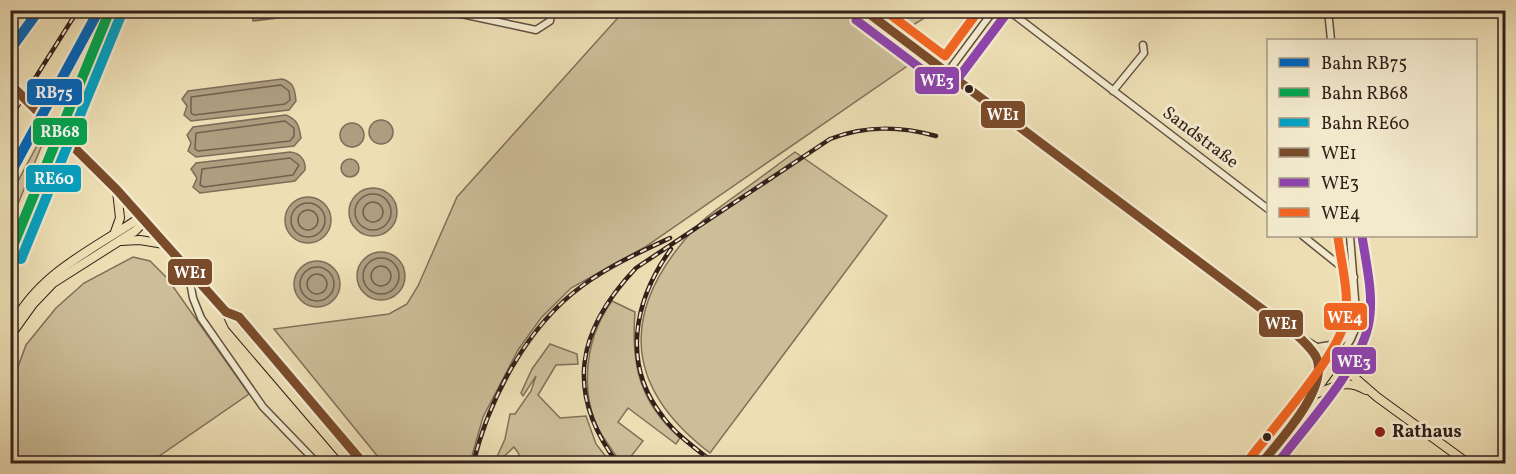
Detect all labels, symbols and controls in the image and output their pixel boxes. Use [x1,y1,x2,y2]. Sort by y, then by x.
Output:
legend [1267,39,1477,237]
text: Bahn RB75 [1321,52,1407,77]
line badge: WE3 [914,66,960,95]
text: WE3 [920,71,954,93]
line badge: RB75 [26,78,83,106]
text: Bahn RB68 [1321,82,1408,107]
text: RB75 [35,83,73,105]
unlabelled marker [963,83,975,95]
line badge: WE1 [980,100,1026,129]
street label: Sandstraße [1157,101,1243,175]
text: WE1 [987,105,1019,127]
text: Bahn RE60 [1321,112,1409,137]
line badge: RB68 [32,117,88,146]
text: RB68 [40,122,80,144]
text: WE1 [1321,142,1357,167]
line badge: RE60 [25,164,82,193]
text: RE60 [34,169,74,191]
text: WE3 [1321,172,1359,197]
text: WE4 [1321,202,1361,227]
line badge: WE1 [167,258,213,286]
text: WE1 [174,263,206,285]
line badge: WE4 [1323,302,1368,331]
text: WE4 [1327,308,1363,330]
line badge: WE1 [1258,309,1304,338]
text: WE1 [1265,314,1297,336]
line badge: WE3 [1331,346,1377,375]
text: WE3 [1337,352,1371,374]
place label: Rathaus [1392,420,1462,445]
marker: Rathaus [1373,425,1387,439]
unlabelled marker [1261,431,1273,443]

